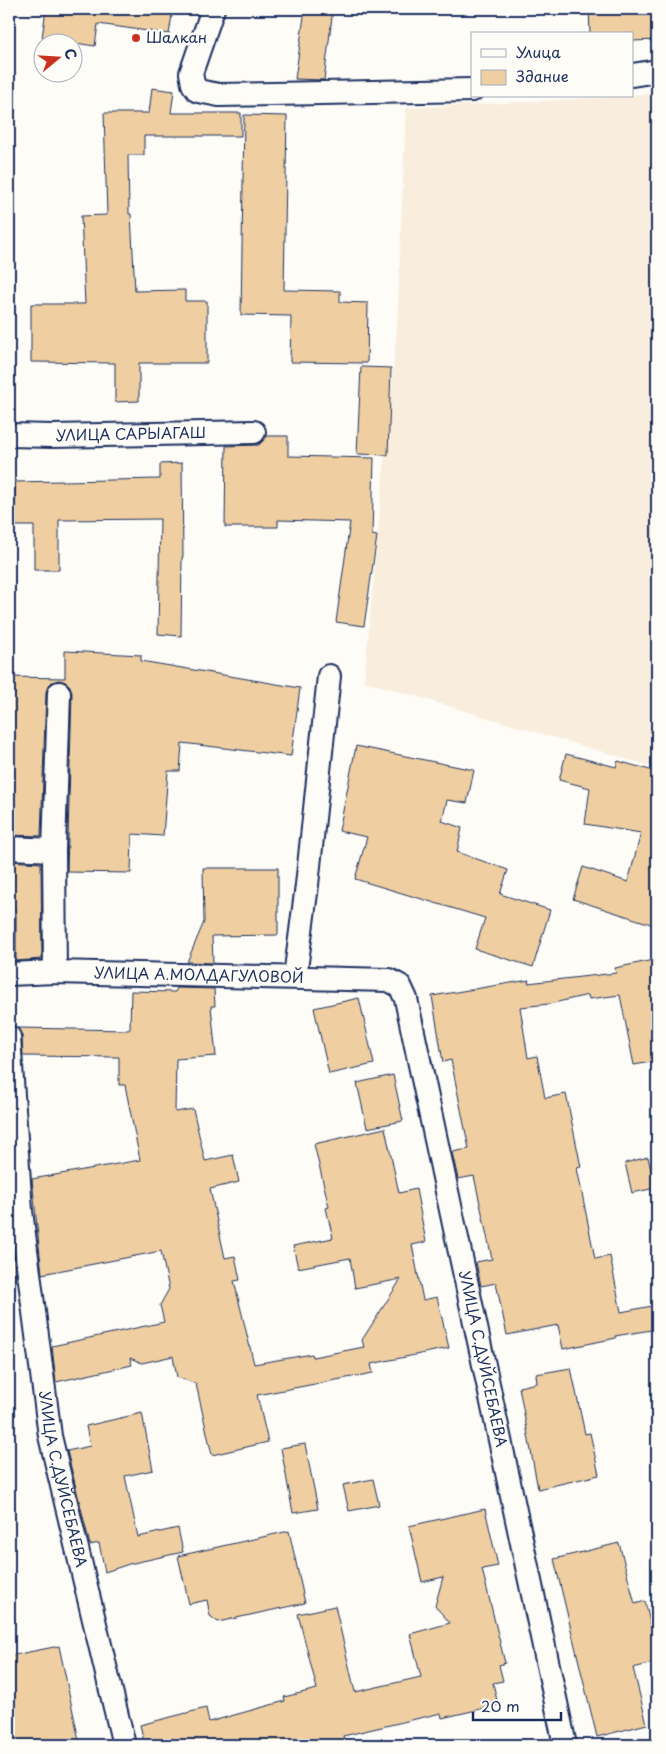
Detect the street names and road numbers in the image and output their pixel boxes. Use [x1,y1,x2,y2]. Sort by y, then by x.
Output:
street label: УЛИЦА САРЫАГАШ [56,420,206,446]
street label: УЛИЦА А.МОЛДАГУЛОВОЙ [94,960,304,988]
street label: УЛИЦА С.ДУЙСЕБАЕВА [454,1268,514,1449]
street label: УЛИЦА С.ДУЙСЕБАЕВА [34,1389,94,1569]

